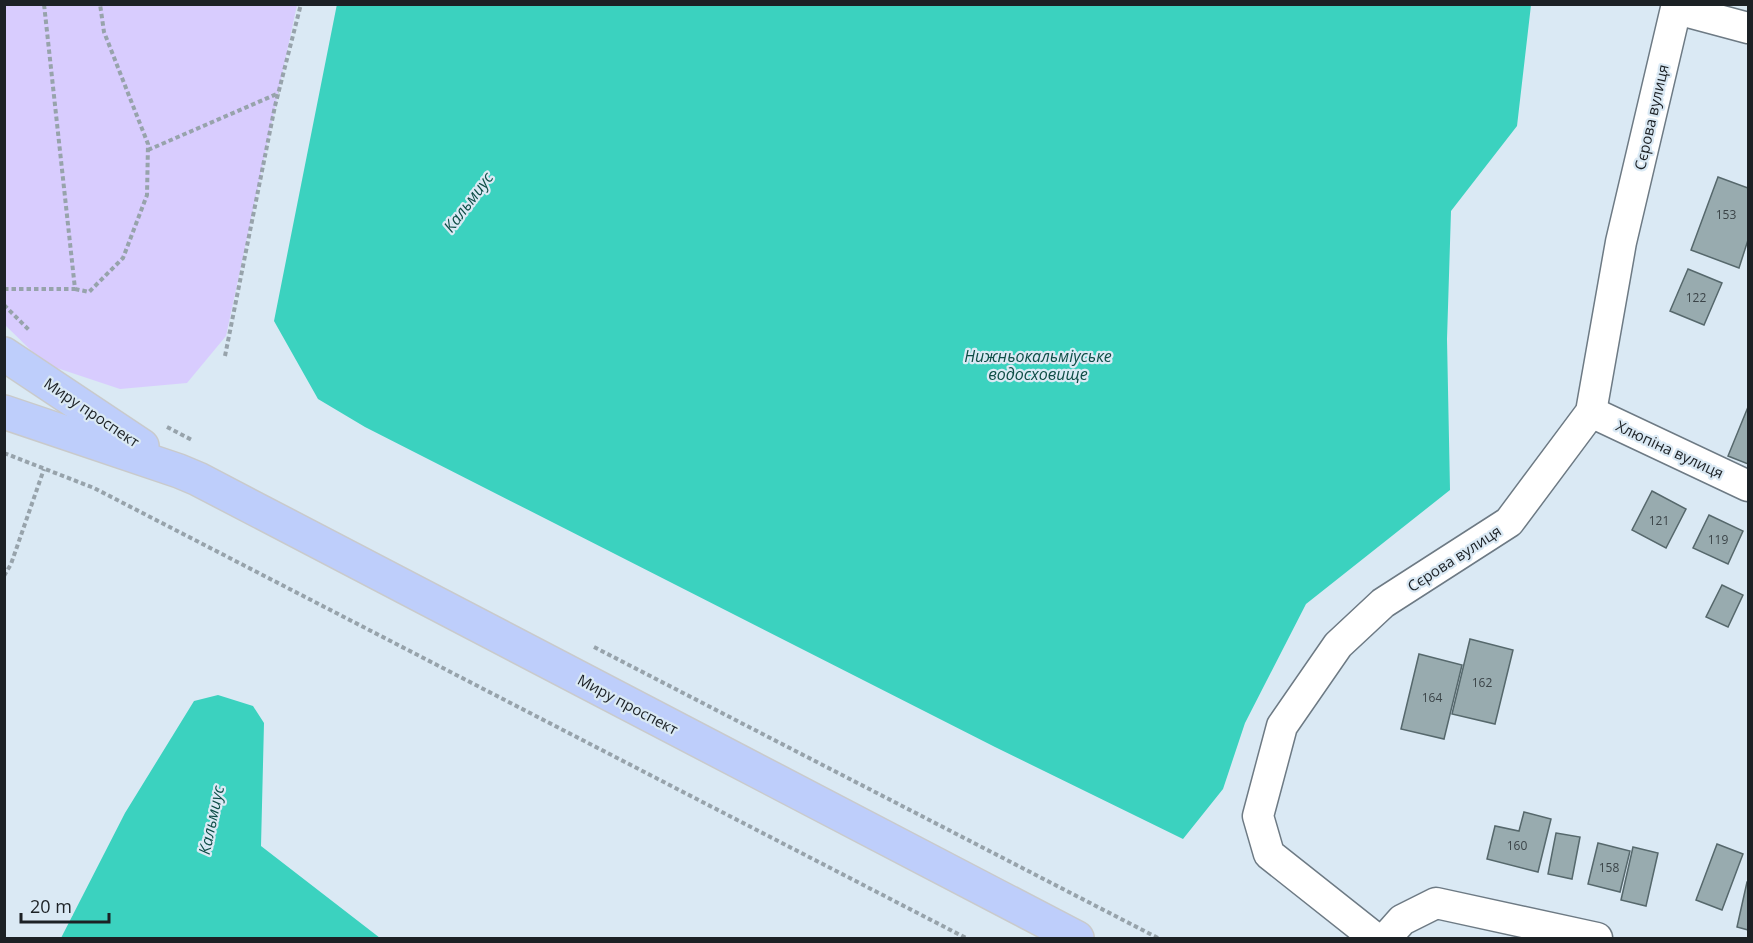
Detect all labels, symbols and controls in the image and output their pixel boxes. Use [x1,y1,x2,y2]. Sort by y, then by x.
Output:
street label: Сєрова вулиця [1629,62,1673,172]
water label: Кальмиус [438,167,498,237]
house number: 153 [1716,206,1736,223]
house number: 122 [1686,289,1706,306]
water label: Нижньокальміуське водосховище [964,345,1112,385]
street label: Миру проспект [40,373,144,451]
street label: Хлюпіна вулиця [1613,415,1727,483]
house number: 121 [1649,512,1669,529]
street label: Сєрова вулиця [1403,520,1505,596]
house number: 119 [1708,531,1728,548]
street label: Миру проспект [574,669,682,739]
house number: 162 [1472,674,1492,691]
house number: 164 [1422,689,1442,706]
water label: Кальмиус [193,783,229,856]
house number: 160 [1507,837,1527,854]
house number: 158 [1599,859,1619,876]
scale bar [21,886,110,924]
text: 20 m [30,894,72,918]

